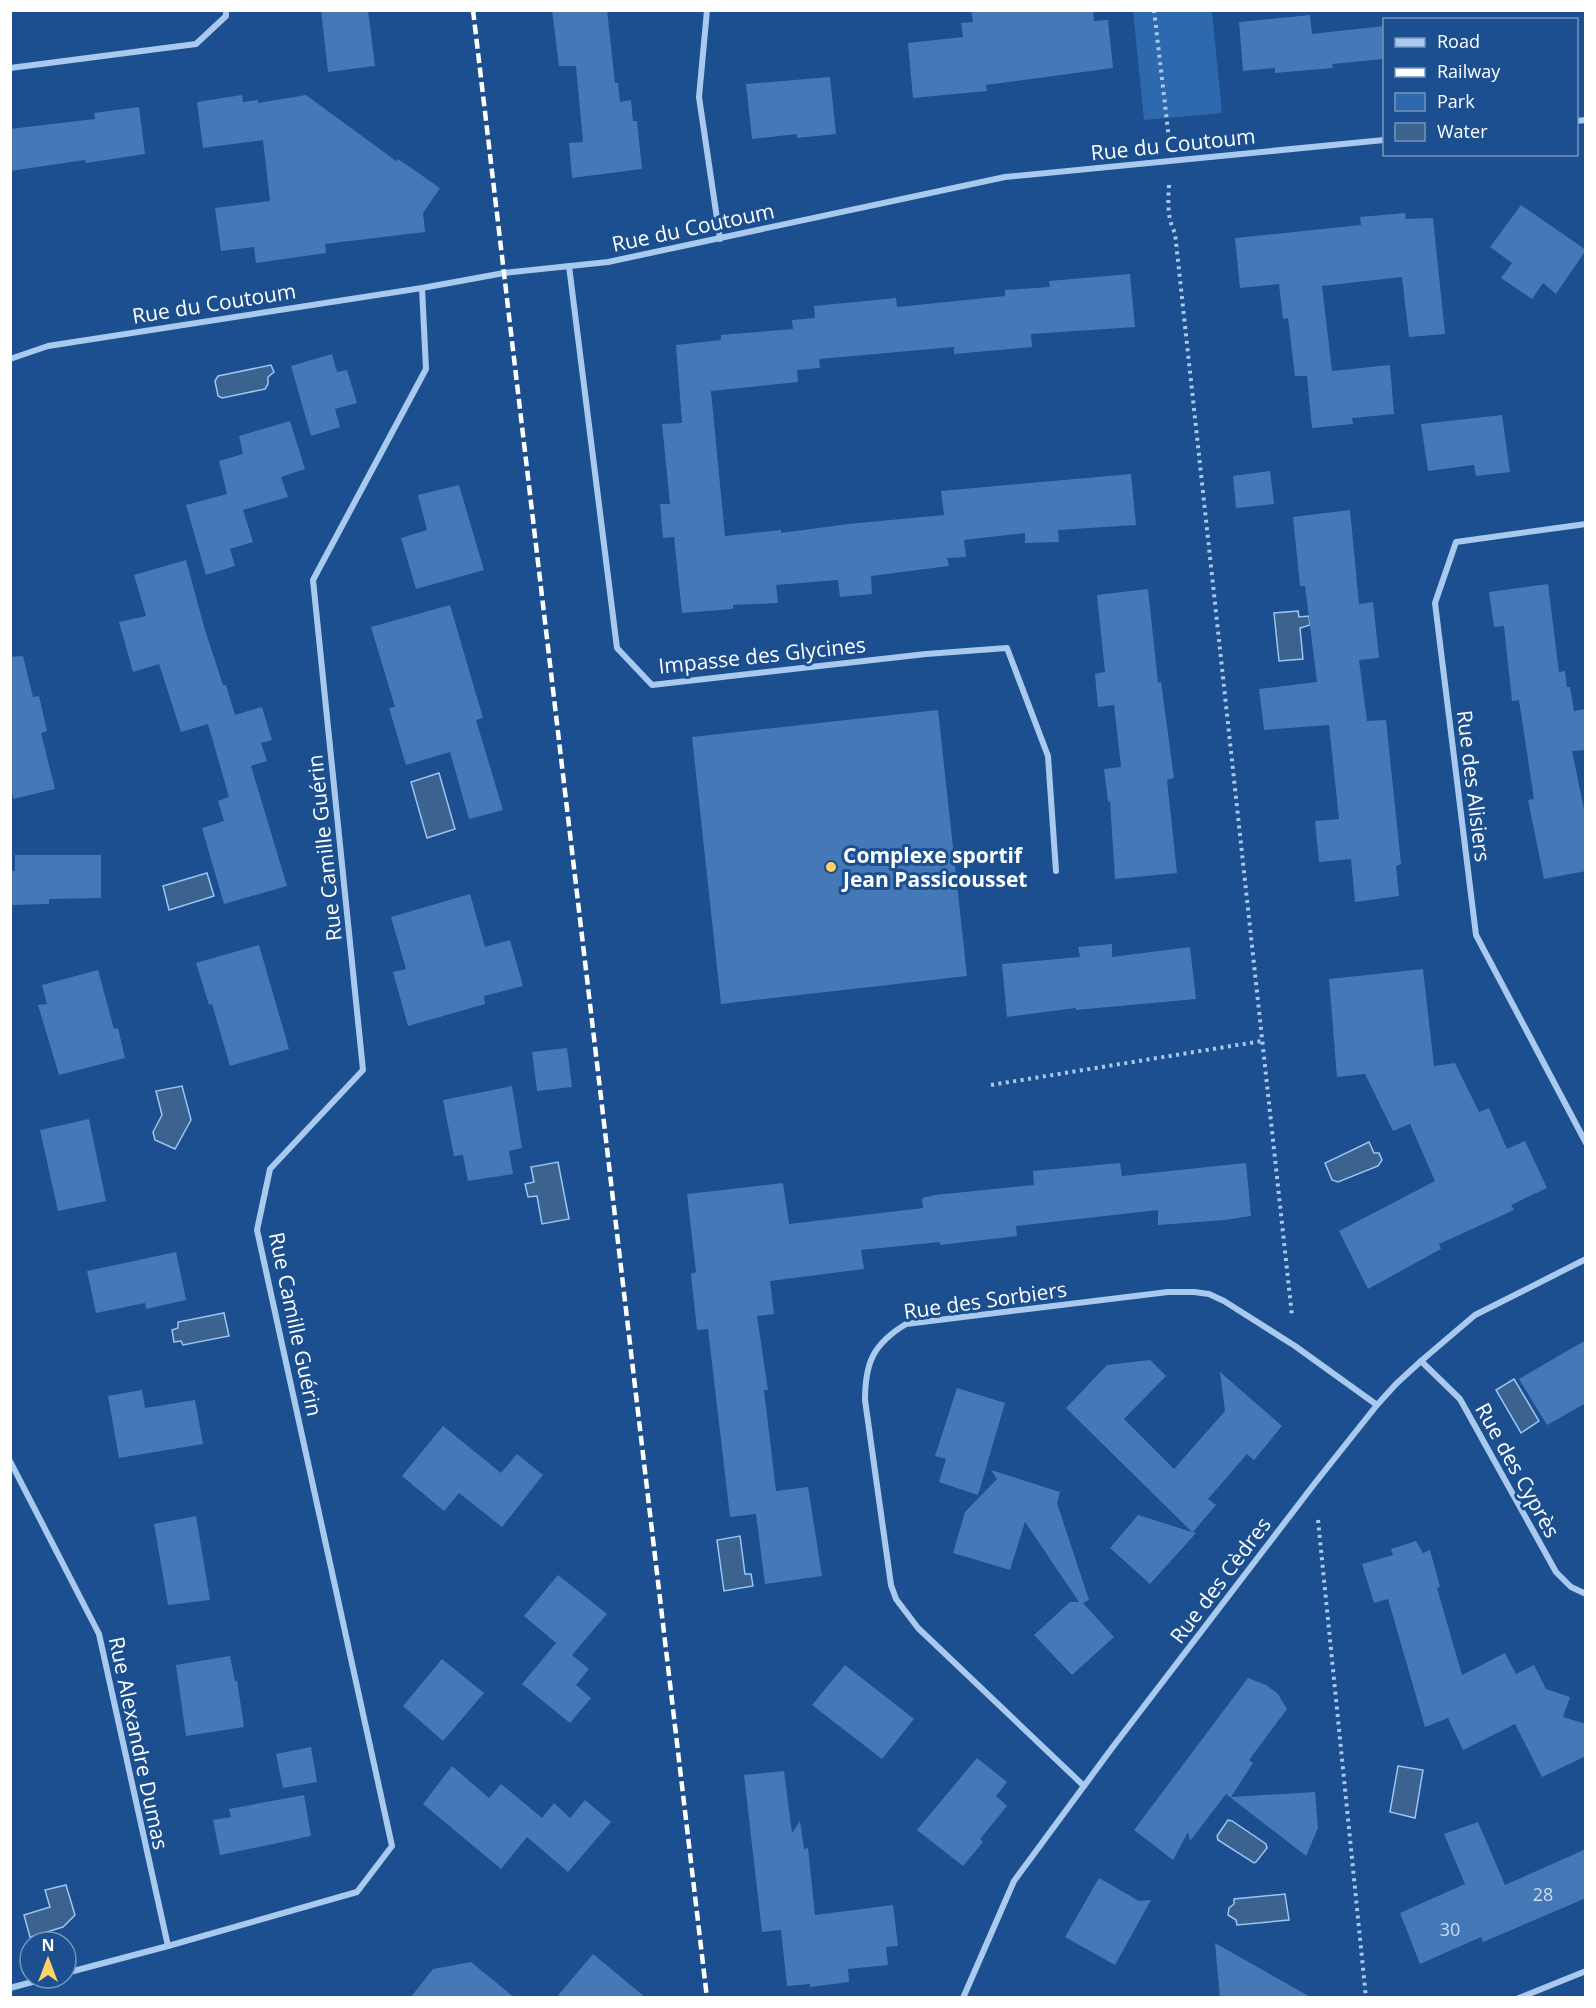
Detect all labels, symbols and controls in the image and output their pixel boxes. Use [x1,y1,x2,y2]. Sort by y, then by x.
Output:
legend [1383,18,1578,156]
text: Road [1437,29,1480,53]
text: Railway [1437,59,1501,83]
text: Park [1437,89,1475,113]
text: Water [1437,119,1488,143]
street label: Rue du Coutoum [1089,121,1257,167]
street label: Rue du Coutoum [609,196,777,258]
street label: Rue du Coutoum [130,276,298,330]
street label: Impasse des Glycines [657,630,867,680]
street label: Rue des Alisiers [1451,708,1497,864]
street label: Rue Camille Guérin [300,753,348,943]
place label: Complexe sportif Jean Passicousset [841,841,1027,893]
marker: Complexe sportif Jean Passicousset [824,860,838,874]
street label: Rue Camille Guérin [263,1229,329,1419]
street label: Rue des Sorbiers [902,1275,1068,1325]
street label: Rue des Cyprès [1469,1398,1567,1542]
street label: Rue des Cèdres [1163,1511,1277,1649]
street label: Rue Alexandre Dumas [103,1634,175,1852]
house number: 28 [1533,1882,1553,1906]
house number: 30 [1440,1917,1460,1941]
north arrow [18,1930,78,1990]
text: N [41,1934,55,1956]

